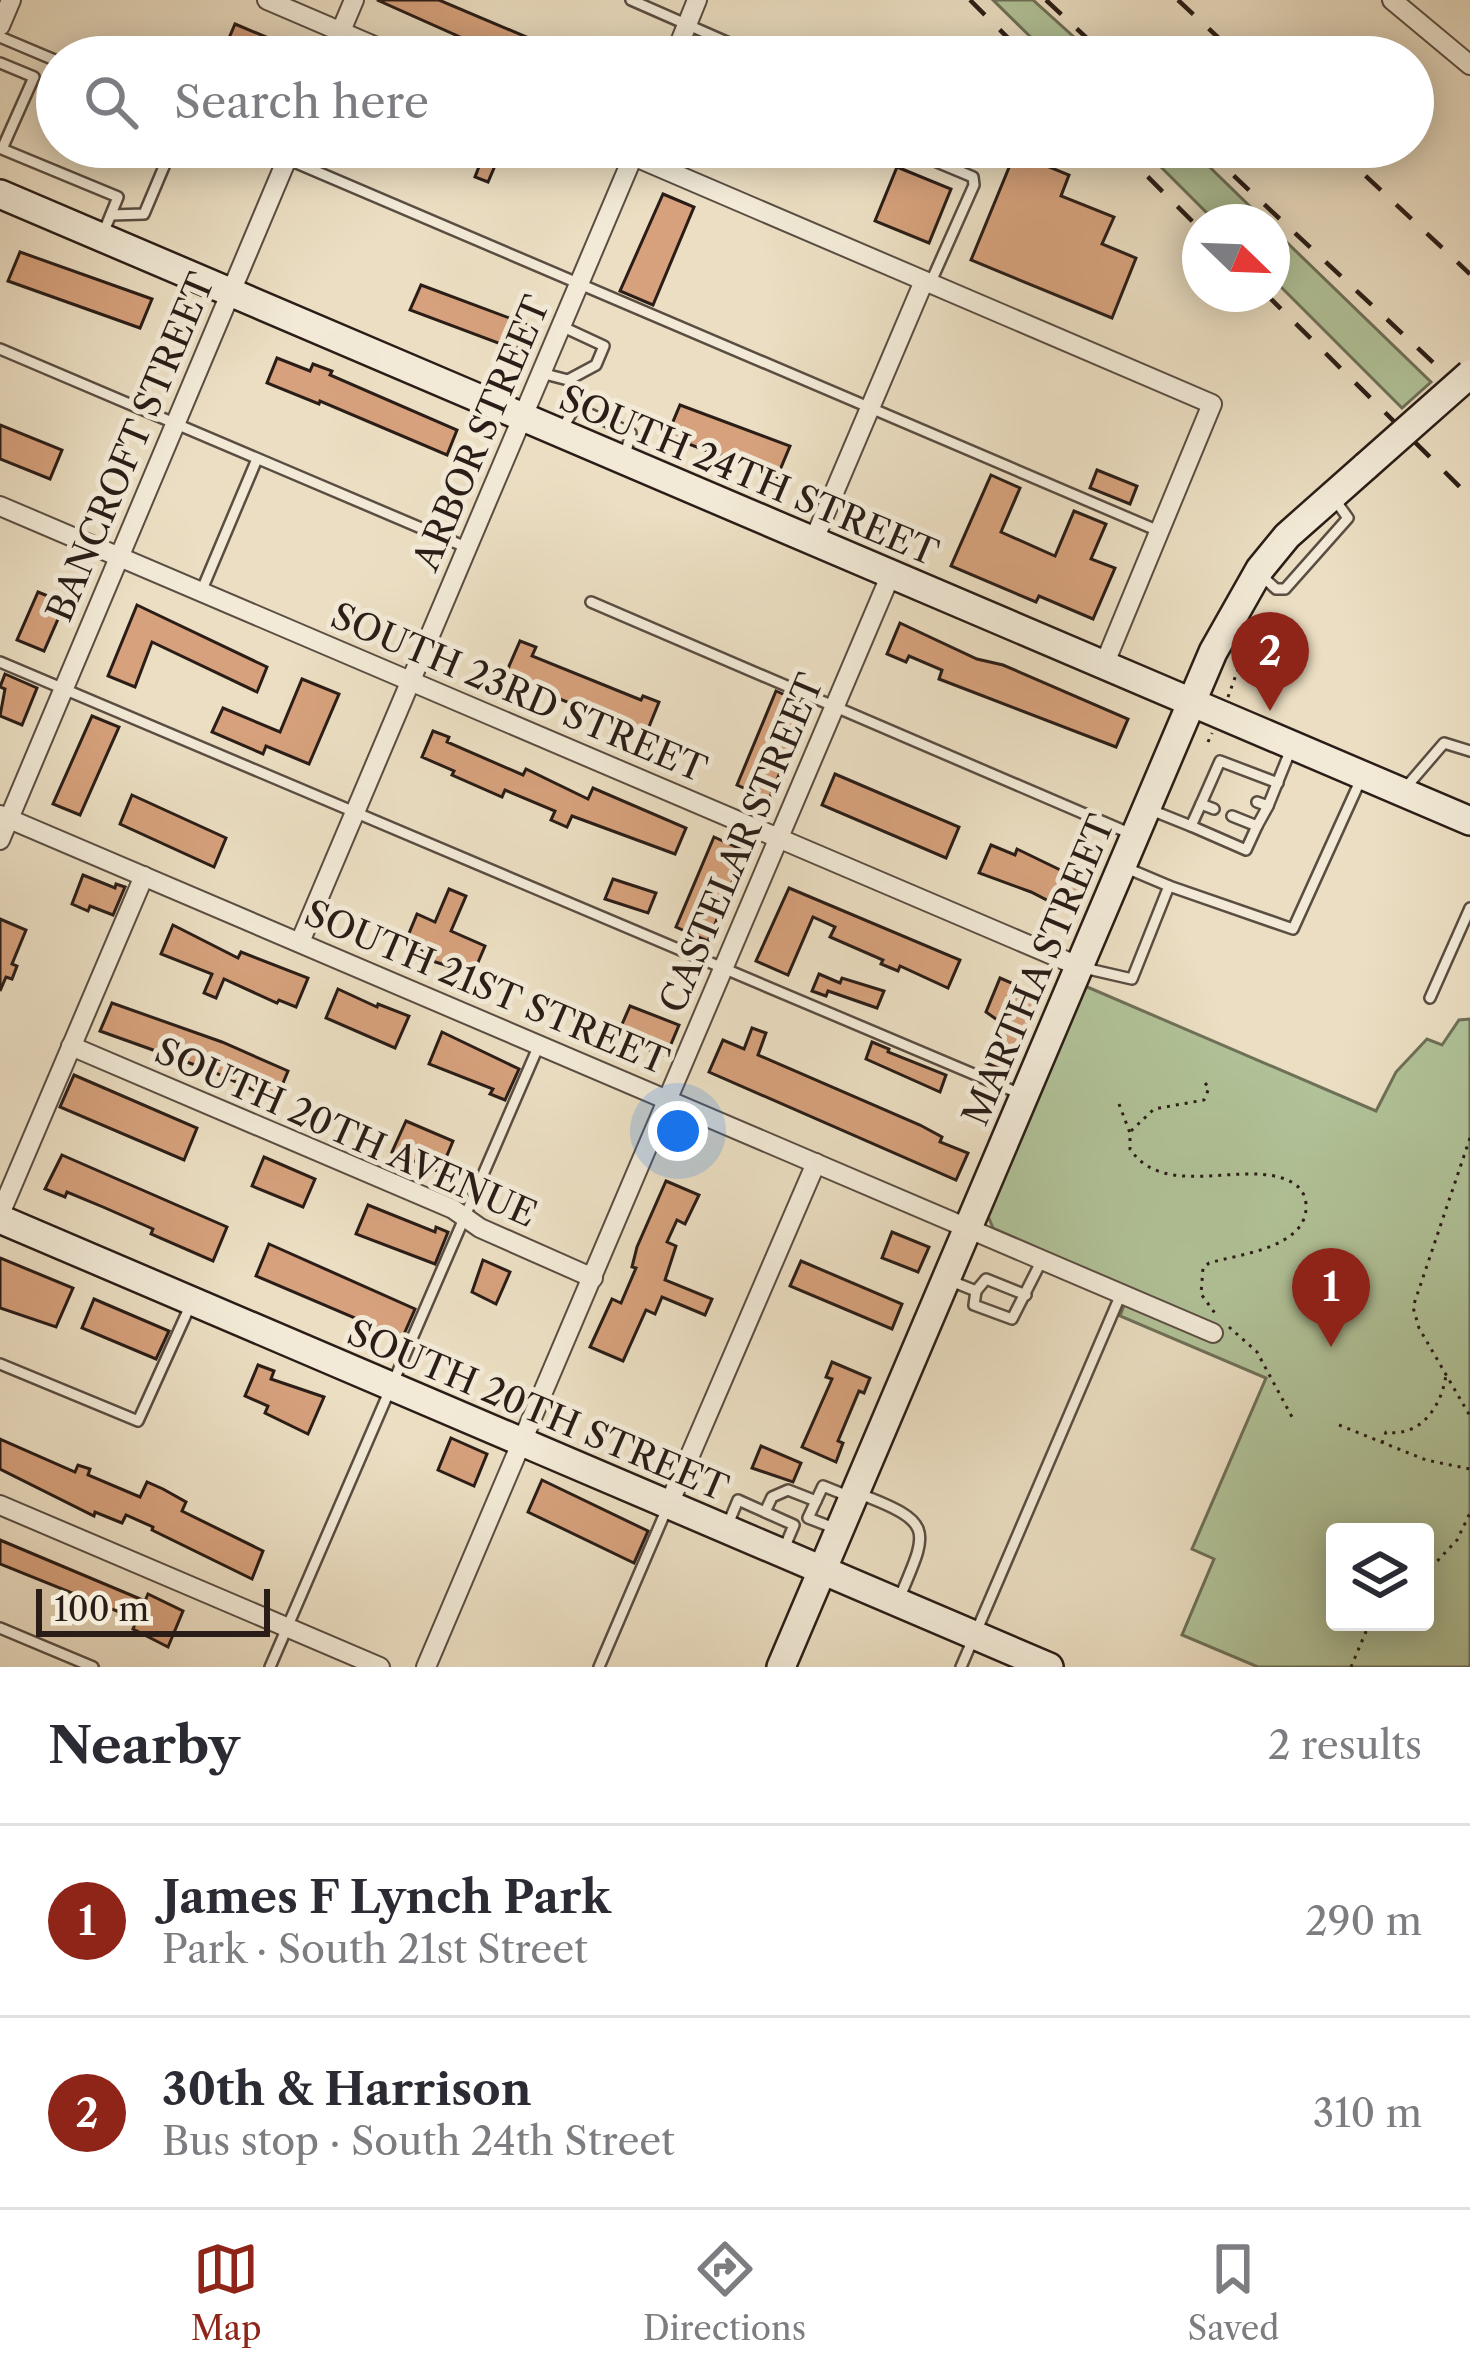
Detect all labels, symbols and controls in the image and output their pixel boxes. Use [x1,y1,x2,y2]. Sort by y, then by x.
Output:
search box [36,36,1434,168]
icon: search [78,69,144,135]
text: Search here [174,74,429,130]
north arrow [1182,204,1290,312]
street label: BANCROFT STREET [37,266,223,628]
street label: ARBOR STREET [403,289,559,578]
street label: SOUTH 24TH STREET [553,375,945,575]
street label: SOUTH 23RD STREET [325,593,713,791]
pin: 2 [1231,612,1309,711]
street label: CASTELAR STREET [650,667,832,1019]
street label: MARTHA STREET [953,808,1123,1132]
street label: SOUTH 21ST STREET [299,890,676,1084]
street label: SOUTH 20TH AVENUE [149,1028,543,1236]
your location [648,1101,708,1161]
pin: 1 [1292,1248,1370,1347]
street label: SOUTH 20TH STREET [341,1310,735,1510]
map controls [1326,1523,1434,1631]
button: layers [1326,1523,1434,1631]
scale bar [36,1583,270,1636]
text: 100 m [54,1589,149,1630]
text: Nearby [48,1714,240,1776]
text: 2 results [1268,1721,1422,1769]
text: James F Lynch Park [162,1869,611,1925]
text: 1 [78,1897,96,1945]
text: 290 m [1305,1897,1422,1945]
text: Park · South 21st Street [162,1925,588,1973]
text: 30th & Harrison [162,2061,532,2117]
text: 2 [75,2089,99,2137]
text: 310 m [1313,2089,1422,2137]
text: Bus stop · South 24th Street [162,2117,675,2165]
tab: Map [191,2236,262,2349]
tab: Directions [643,2236,806,2349]
tab: Saved [1188,2236,1279,2349]

